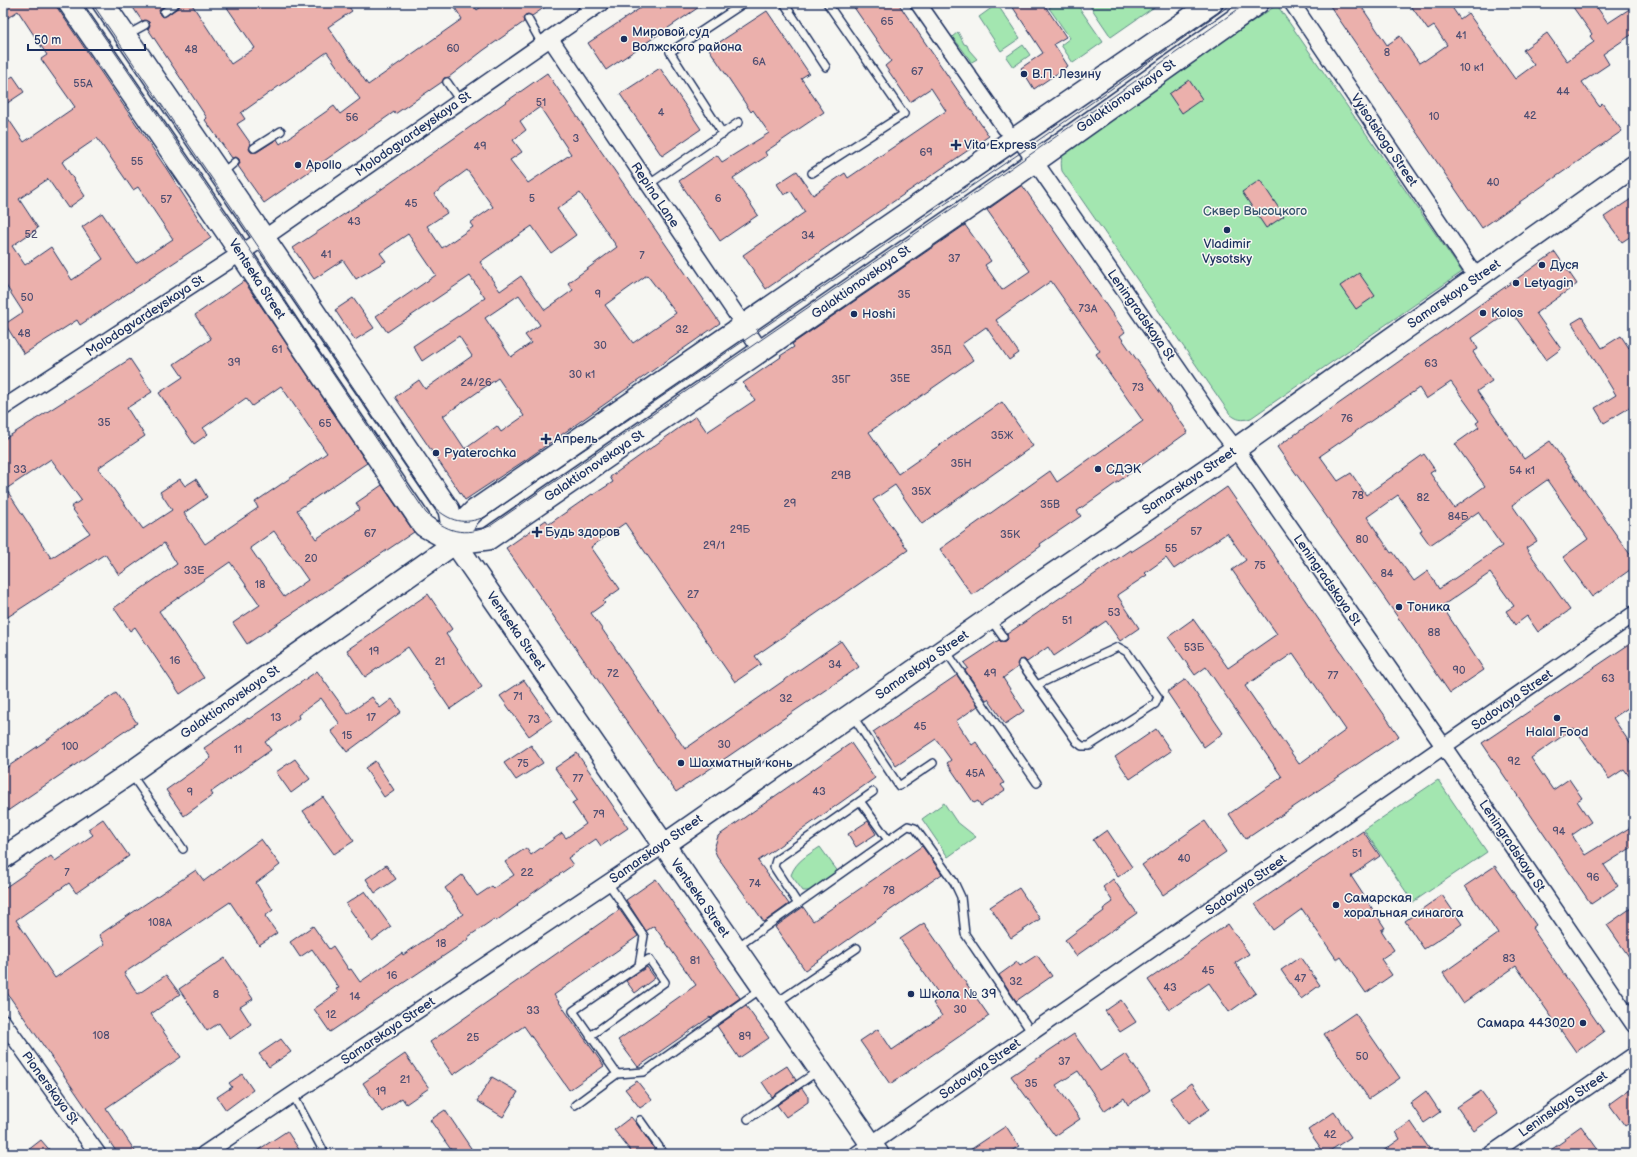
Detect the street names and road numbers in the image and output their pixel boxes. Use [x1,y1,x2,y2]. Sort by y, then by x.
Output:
street label: Galaktionovskaya St [1073,56,1179,136]
street label: Molodogvardeyskaya St [352,88,474,180]
street label: Vyisotskogo Street [1347,91,1421,189]
street label: Repina Lane [627,159,683,231]
street label: Ventseka Street [225,236,289,322]
street label: Galaktionovskaya St [808,242,914,322]
street label: Samarskaya Street [1404,256,1504,332]
street label: Leningradskaya St [1104,267,1178,363]
street label: Molodogvardeyskaya St [83,272,207,360]
street label: Galaktionovskaya St [541,427,647,505]
street label: Samarskaya Street [1139,444,1239,518]
street label: Leningradskaya St [1290,532,1364,628]
street label: Ventseka Street [483,589,549,673]
street label: Samarskaya Street [872,627,972,703]
street label: Galaktionovskaya St [177,662,283,742]
street label: Sadovaya Street [1468,666,1556,734]
street label: Leningradskaya St [1475,797,1549,895]
street label: Samarskaya Street [606,811,706,887]
street label: Sadovaya Street [1202,851,1290,919]
street label: Ventseka Street [667,856,733,940]
street label: Samarskaya Street [338,994,438,1068]
street label: Sadovaya Street [936,1035,1024,1103]
street label: Pionerskaya St [18,1048,82,1128]
street label: Leninskaya Street [1516,1068,1610,1140]

